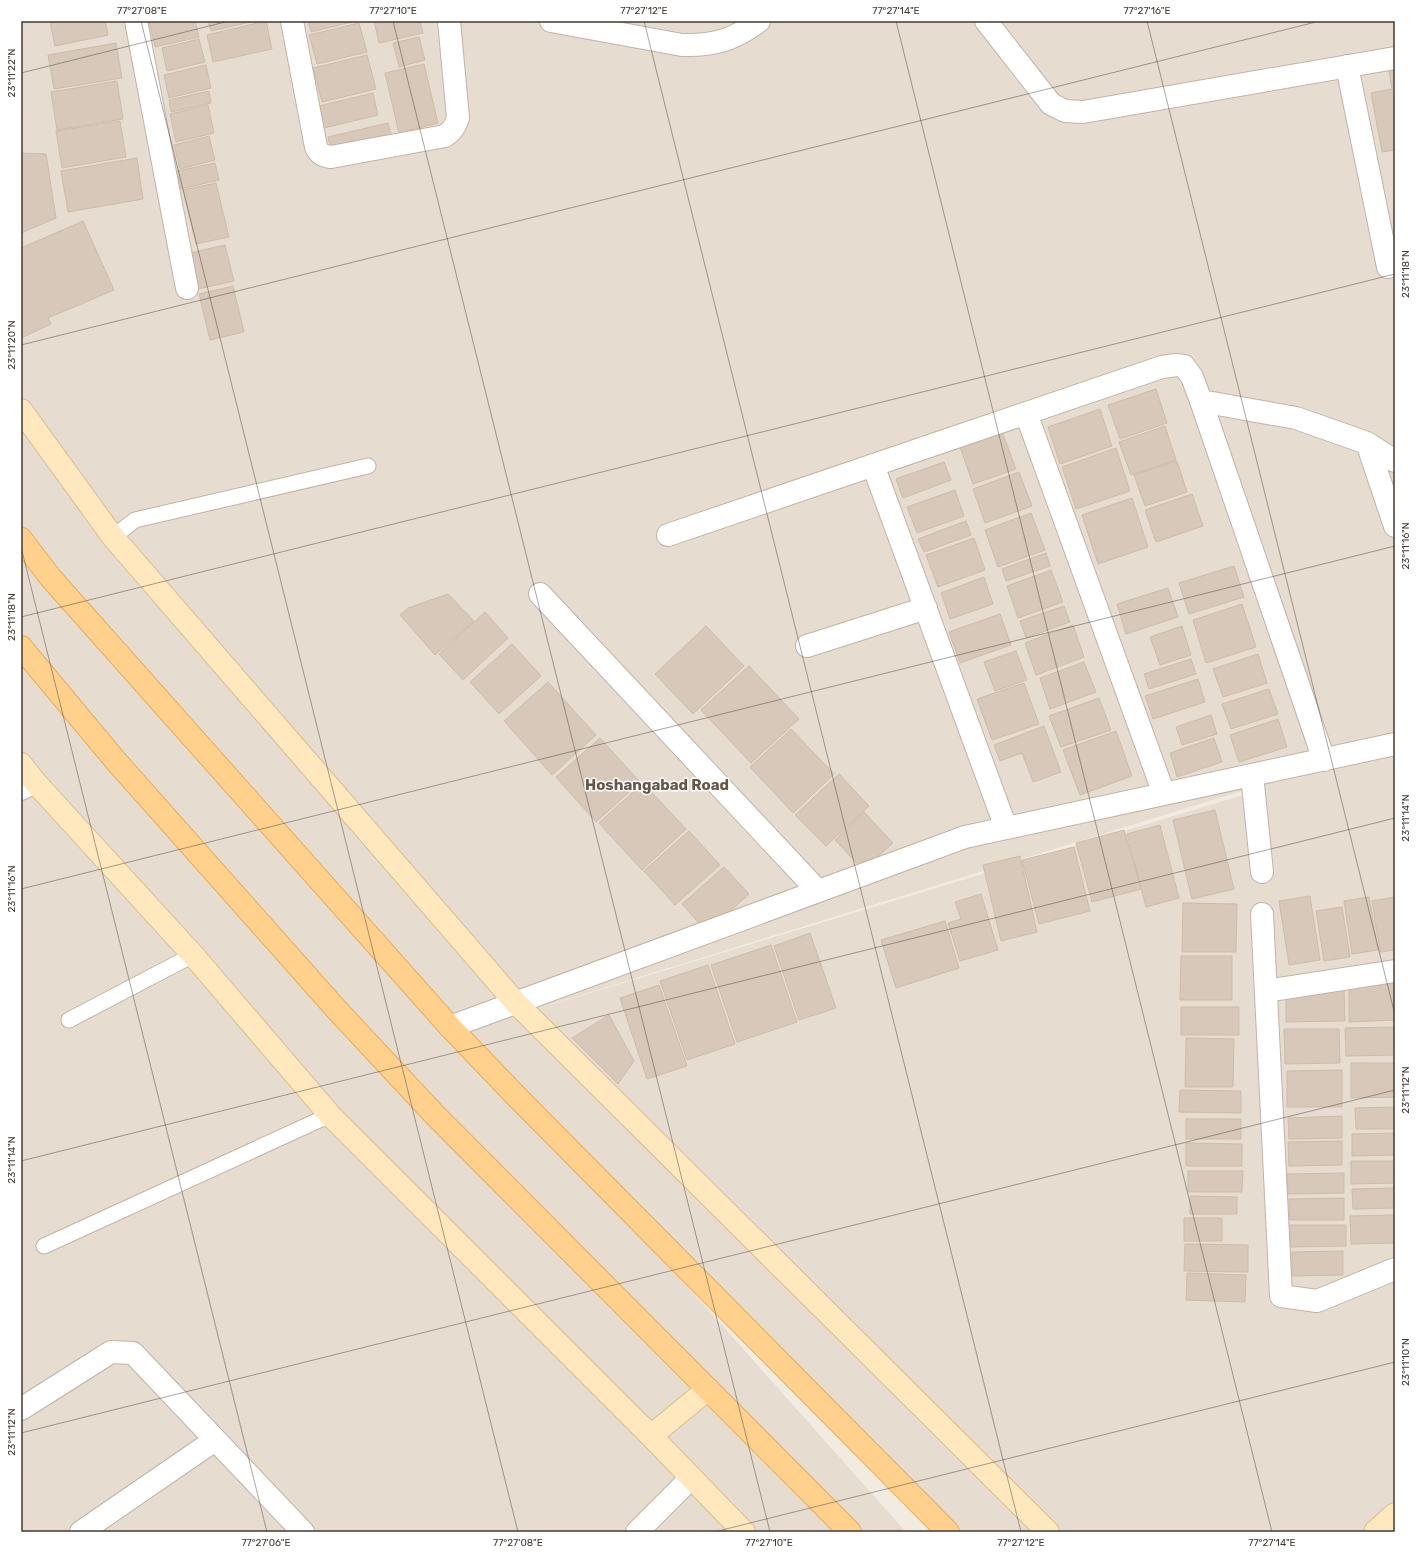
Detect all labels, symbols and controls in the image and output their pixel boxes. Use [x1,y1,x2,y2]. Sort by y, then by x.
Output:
text: 77°27'08"E [117,5,167,17]
text: 77°27'10"E [369,5,417,17]
text: 77°27'12"E [620,5,668,17]
text: 77°27'14"E [872,5,920,17]
text: 77°27'16"E [1123,5,1171,17]
text: 23°11'22"N [6,48,18,97]
text: 23°11'18"N [1400,250,1412,298]
text: 23°11'20"N [6,320,18,370]
text: 23°11'16"N [1400,522,1412,570]
text: 23°11'18"N [6,593,18,641]
district label: Hoshangabad Road [585,776,729,794]
text: 23°11'14"N [1400,794,1412,842]
text: 23°11'16"N [6,865,18,913]
text: 23°11'12"N [1400,1066,1412,1114]
text: 23°11'14"N [6,1136,18,1184]
text: 23°11'10"N [1400,1338,1412,1386]
text: 23°11'12"N [6,1408,18,1456]
text: 77°27'06"E [241,1537,291,1549]
text: 77°27'08"E [493,1537,543,1549]
text: 77°27'10"E [745,1537,793,1549]
text: 77°27'12"E [997,1537,1045,1549]
text: 77°27'14"E [1248,1537,1296,1549]

